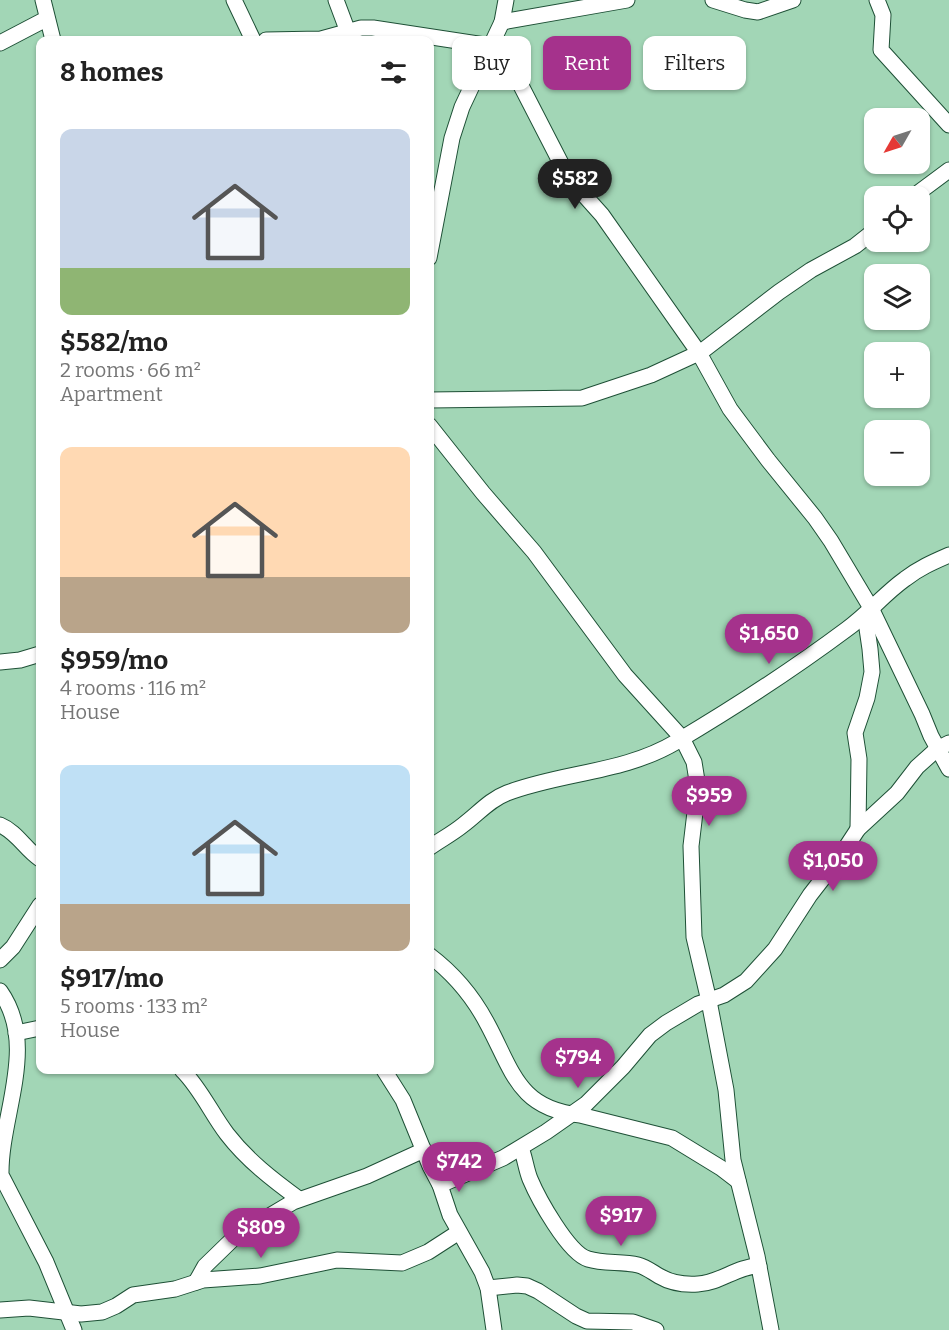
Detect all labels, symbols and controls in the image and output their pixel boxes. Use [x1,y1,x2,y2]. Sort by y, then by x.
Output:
chip: Buy [452,36,531,90]
chip: Rent [543,36,631,90]
chip: Filters [643,36,746,90]
icon: filters [377,56,410,89]
text: 8 homes [60,57,164,88]
north arrow [864,108,930,174]
map controls [864,108,930,486]
pin: $582 [539,159,611,210]
text: $582 [552,166,598,190]
icon: home [181,168,289,276]
button: locate [864,186,930,252]
button: layers [864,264,930,330]
text: $582/mo [60,327,168,358]
button: + [864,342,930,408]
text: 2 rooms · 66 m² [60,358,201,382]
text: Apartment [60,382,163,406]
button: − [864,420,930,486]
icon: home [181,486,289,594]
pin: $1,650 [720,614,818,665]
text: $1,650 [739,621,799,645]
text: $959/mo [60,645,168,676]
text: 4 rooms · 116 m² [60,676,206,700]
text: House [60,700,120,724]
pin: $959 [673,776,745,827]
text: $959 [686,783,732,807]
icon: home [181,804,289,912]
pin: $1,050 [784,841,882,892]
text: $1,050 [802,848,864,872]
text: $917/mo [60,963,164,994]
text: 5 rooms · 133 m² [60,994,208,1018]
text: House [60,1018,120,1042]
pin: $794 [542,1038,614,1089]
text: $794 [555,1045,601,1069]
pin: $742 [423,1142,495,1193]
text: $742 [436,1149,482,1173]
pin: $917 [585,1196,657,1247]
text: $917 [599,1203,643,1227]
pin: $809 [225,1208,297,1259]
text: $809 [237,1215,285,1239]

